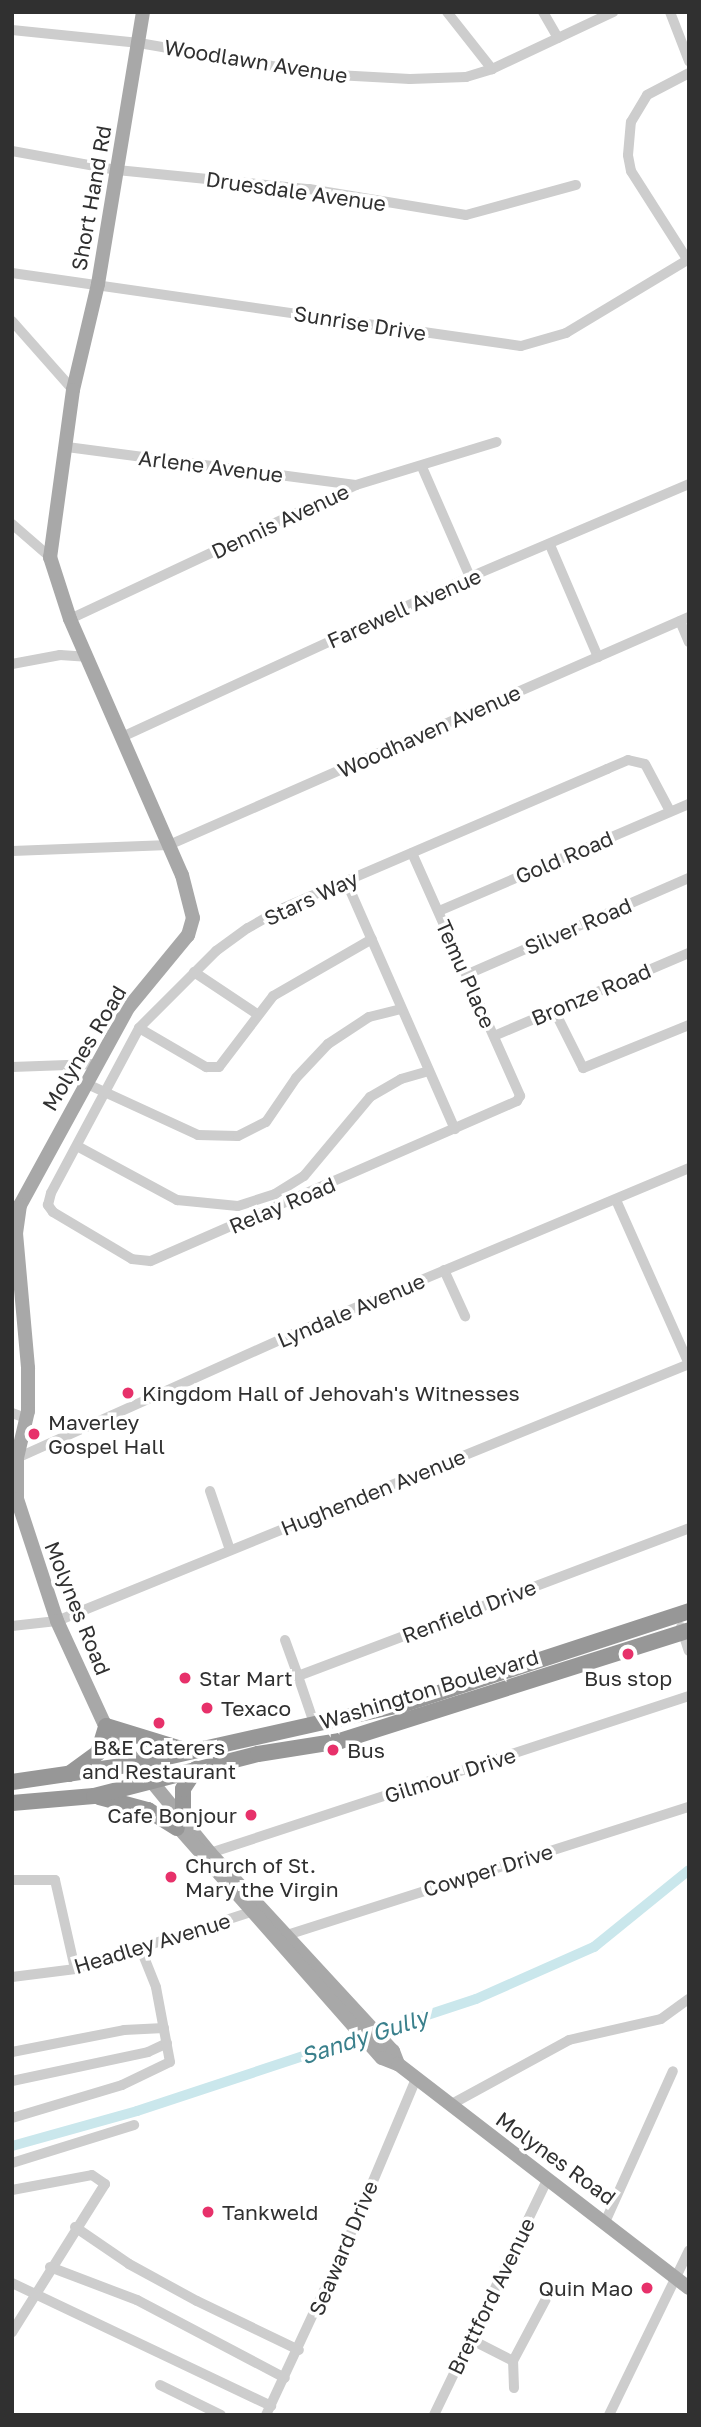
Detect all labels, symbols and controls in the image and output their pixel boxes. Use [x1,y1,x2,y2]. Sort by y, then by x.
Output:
street label: Woodlawn Avenue [163,34,349,88]
street label: Short Hand Rd [66,123,116,273]
street label: Druesdale Avenue [204,166,388,216]
street label: Sunrise Drive [292,300,428,346]
street label: Arlene Avenue [137,445,285,487]
street label: Dennis Avenue [207,478,353,564]
street label: Farewell Avenue [323,563,485,653]
street label: Woodhaven Avenue [334,679,524,783]
street label: Gold Road [511,825,617,889]
street label: Stars Way [260,865,362,931]
street label: Silver Road [521,892,635,960]
street label: Temu Place [431,916,501,1032]
street label: Bronze Road [528,958,654,1030]
street label: Molynes Road [37,981,131,1115]
street label: Relay Road [225,1171,339,1239]
street label: Lyndale Avenue [273,1268,429,1352]
place label: Kingdom Hall of Jehovah's Witnesses [142,1380,520,1406]
marker: Kingdom Hall of Jehovah's Witnesses [120,1385,136,1401]
place label: Maverley Gospel Hall [48,1409,165,1459]
marker: Maverley Gospel Hall [26,1426,42,1442]
street label: Hughenden Avenue [277,1443,469,1541]
street label: Molynes Road [40,1538,116,1678]
street label: Renfield Drive [399,1574,539,1648]
street label: Washington Boulevard [317,1644,541,1734]
marker: Bus stop [620,1646,636,1662]
place label: Star Mart [199,1665,293,1691]
place label: Bus stop [584,1665,672,1691]
marker: Star Mart [177,1670,193,1686]
place label: Texaco [221,1695,291,1721]
marker: Texaco [199,1700,215,1716]
marker: B&E Caterers and Restaurant [151,1715,167,1731]
place label: B&E Caterers and Restaurant [82,1734,236,1784]
place label: Bus [347,1737,385,1763]
marker: Bus [325,1742,341,1758]
street label: Gilmour Drive [381,1742,519,1808]
place label: Cafe Bonjour [107,1802,237,1828]
marker: Cafe Bonjour [243,1807,259,1823]
street label: Cowper Drive [420,1838,556,1902]
place label: Church of St. Mary the Virgin [185,1852,339,1902]
marker: Church of St. Mary the Virgin [163,1869,179,1885]
street label: Headley Avenue [71,1907,233,1979]
water label: Sandy Gully [297,2002,431,2070]
street label: Molynes Road [491,2106,621,2210]
street label: Seaward Drive [303,2177,383,2319]
place label: Tankweld [222,2199,318,2225]
marker: Tankweld [200,2204,216,2220]
street label: Brettford Avenue [442,2214,540,2378]
place label: Quin Mao [538,2275,633,2301]
marker: Quin Mao [639,2280,655,2296]

